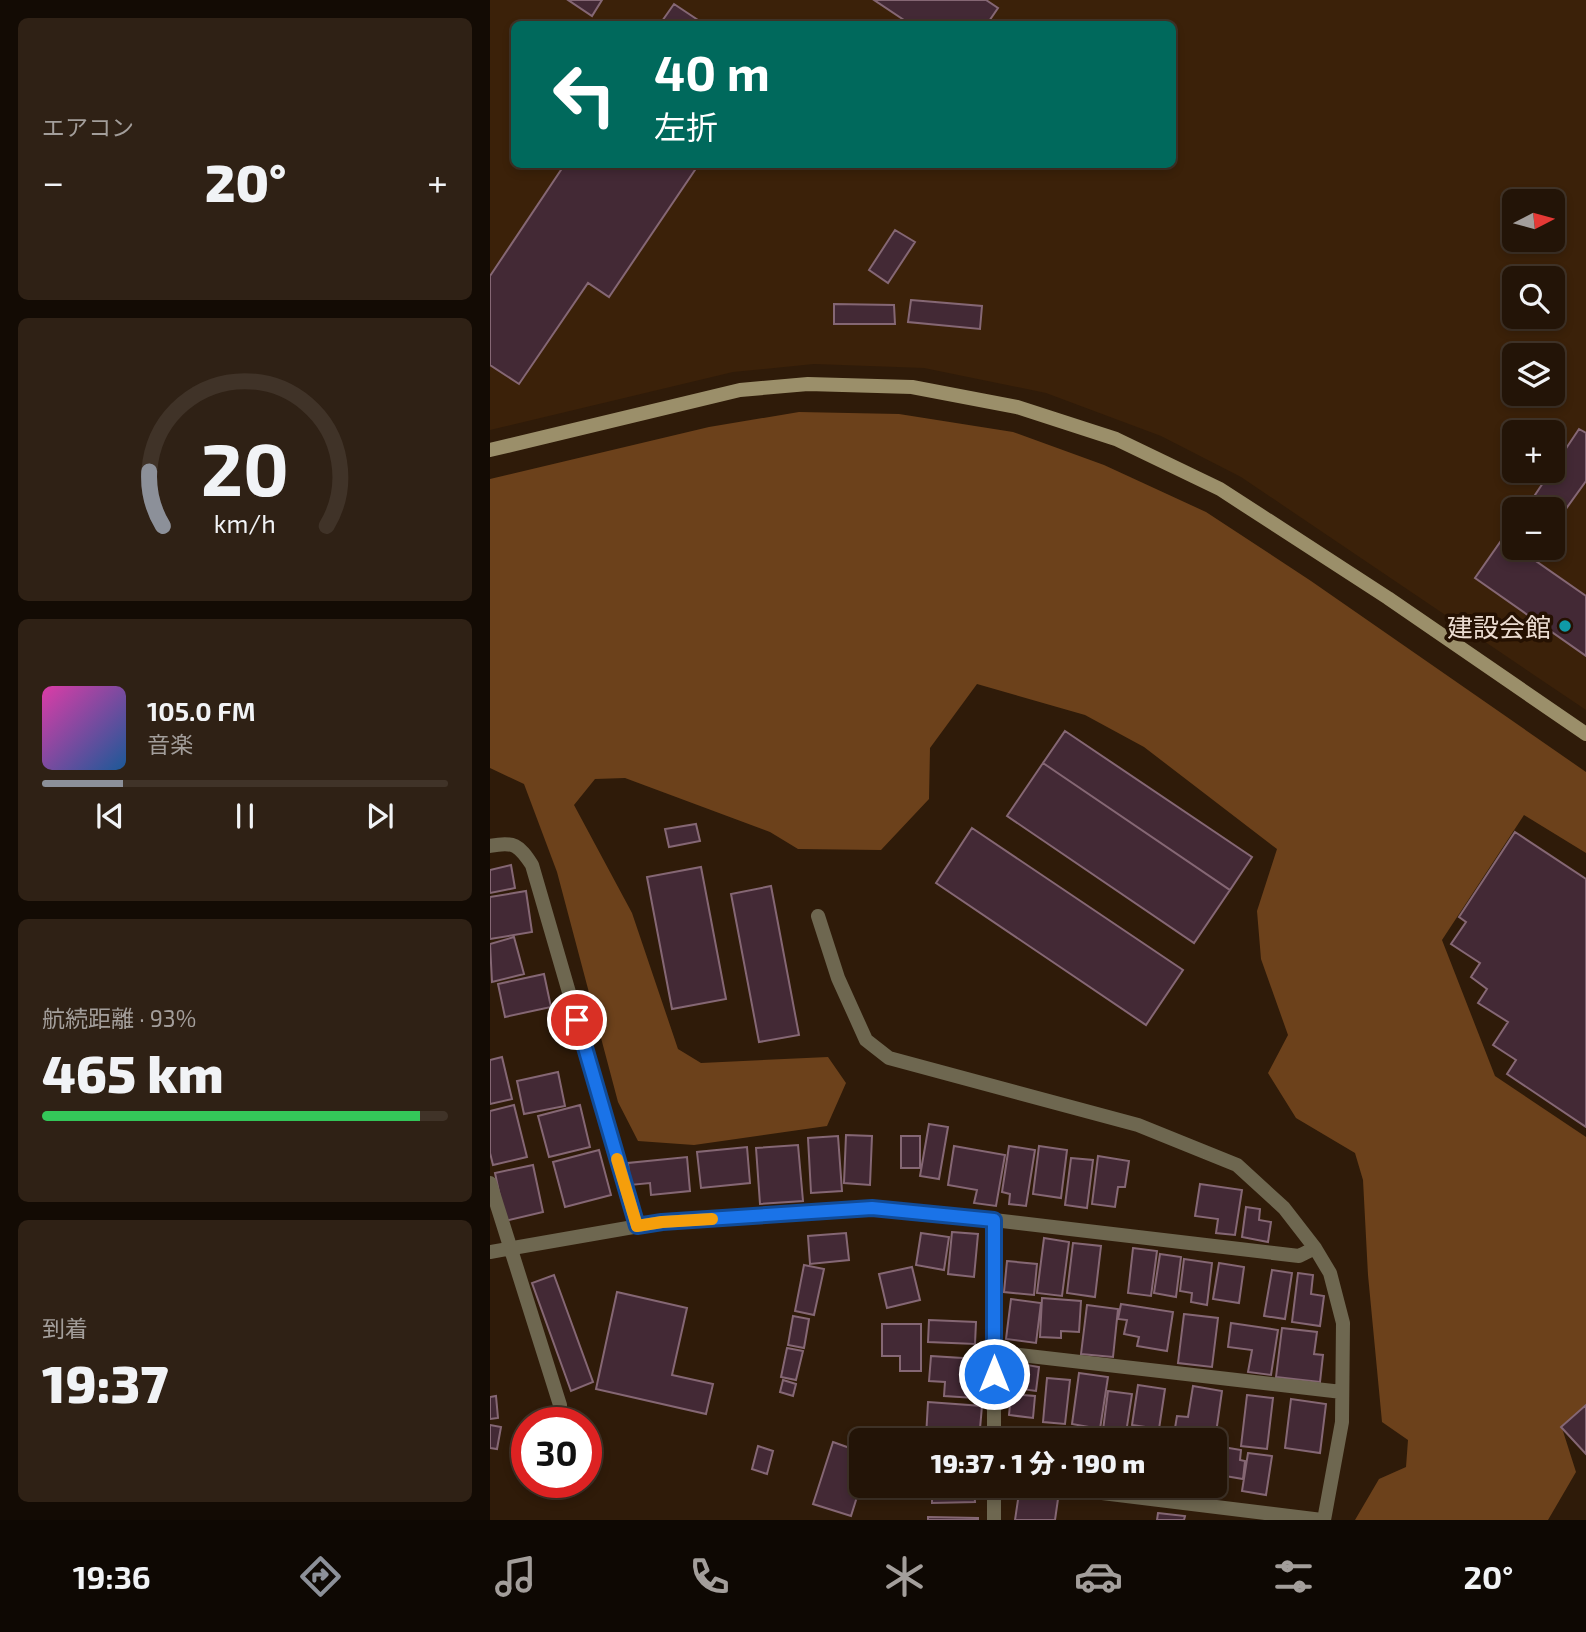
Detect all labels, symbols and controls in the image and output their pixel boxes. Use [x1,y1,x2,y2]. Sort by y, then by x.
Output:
text: 40 m [654,42,770,101]
icon: left [539,49,630,140]
text: 左折 [654,107,718,145]
text: エアコン [42,113,134,141]
text: 20° [205,150,286,212]
text: − [42,158,64,204]
text: + [427,158,448,204]
north arrow [1502,189,1564,252]
map controls [1502,189,1565,560]
button: search [1502,266,1565,329]
button: layers [1502,343,1565,406]
button: + [1502,420,1565,483]
text: 20 [201,423,289,511]
button: − [1502,497,1565,560]
text: km/h [214,507,276,537]
place label: 建設会館 [1447,611,1551,642]
marker: 建設会館 [1557,618,1573,634]
text: 105.0 FM [147,695,256,726]
text: 音楽 [147,730,193,758]
icon: previous [91,797,129,835]
icon: pause [226,797,264,835]
icon: next [361,797,399,835]
pin [547,990,607,1050]
icon: arrive [558,1001,596,1039]
text: 航続距離 · 93% [42,1004,196,1032]
text: 465 km [42,1041,224,1103]
text: 到着 [42,1314,88,1342]
position arrow [957,1337,1031,1411]
text: 19:37 [42,1351,168,1413]
speed limit sign: 30 [511,1407,602,1498]
text: 19:37 · 1 分 · 190 m [931,1447,1145,1478]
icon: directions [296,1552,345,1601]
icon: music [491,1552,540,1601]
icon: phone [685,1552,734,1601]
icon: climate [880,1552,929,1601]
icon: car [1074,1552,1123,1601]
icon: filters [1269,1552,1318,1601]
text: 19:36 [73,1557,151,1595]
text: 20° [1463,1557,1513,1595]

